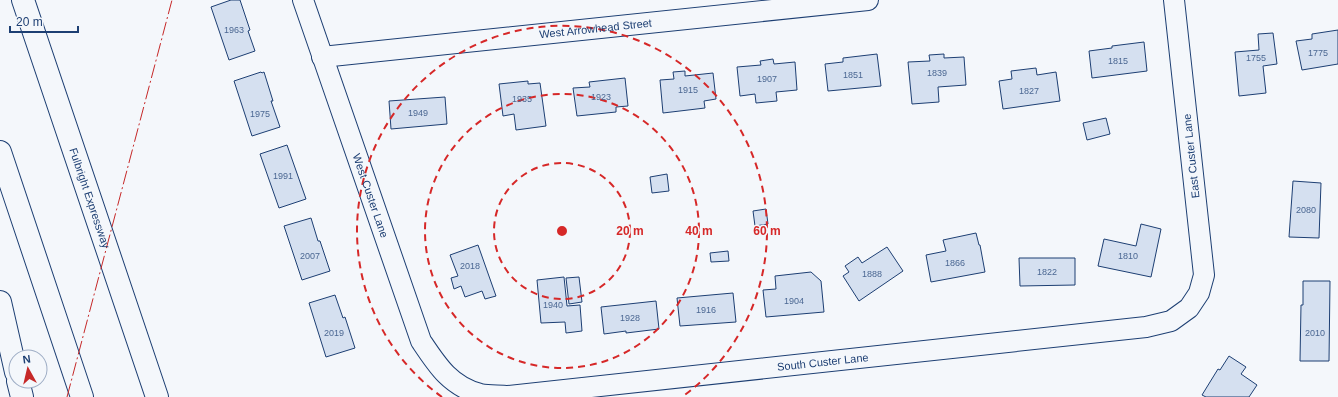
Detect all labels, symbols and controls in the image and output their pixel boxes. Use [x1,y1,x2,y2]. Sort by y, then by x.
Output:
scale bar [10,8,78,34]
text: 20 m [16,15,43,29]
street label: West Arrowhead Street [539,17,652,40]
house number: 1963 [224,25,244,35]
house number: 1775 [1308,48,1328,58]
house number: 1755 [1246,53,1266,63]
house number: 1815 [1108,56,1128,66]
house number: 1839 [927,68,947,78]
house number: 1851 [843,70,863,80]
house number: 1907 [757,74,777,84]
house number: 1915 [678,85,698,95]
house number: 1827 [1019,86,1039,96]
house number: 1923 [591,92,611,102]
house number: 1935 [512,94,532,104]
house number: 1949 [408,108,428,118]
house number: 1975 [250,109,270,119]
street label: East Custer Lane [1181,113,1201,199]
street label: Fulbright Expressway [67,146,113,250]
street label: West Custer Lane [351,152,391,239]
house number: 1991 [273,171,293,181]
house number: 2080 [1296,205,1316,215]
centre of rings [555,224,569,238]
text: 20 m [616,224,644,238]
text: 40 m [685,224,713,238]
text: 60 m [753,224,781,238]
house number: 2007 [300,251,320,261]
house number: 1810 [1118,251,1138,261]
house number: 1866 [945,258,965,268]
house number: 2018 [460,261,480,271]
house number: 1822 [1037,267,1057,277]
house number: 1888 [862,269,882,279]
house number: 1904 [784,296,804,306]
house number: 1940 [543,300,563,310]
house number: 1916 [696,305,716,315]
house number: 1928 [620,313,640,323]
house number: 2019 [324,328,344,338]
house number: 2010 [1305,328,1325,338]
north arrow [8,349,48,389]
street label: South Custer Lane [776,351,869,373]
text: N [22,353,31,366]

